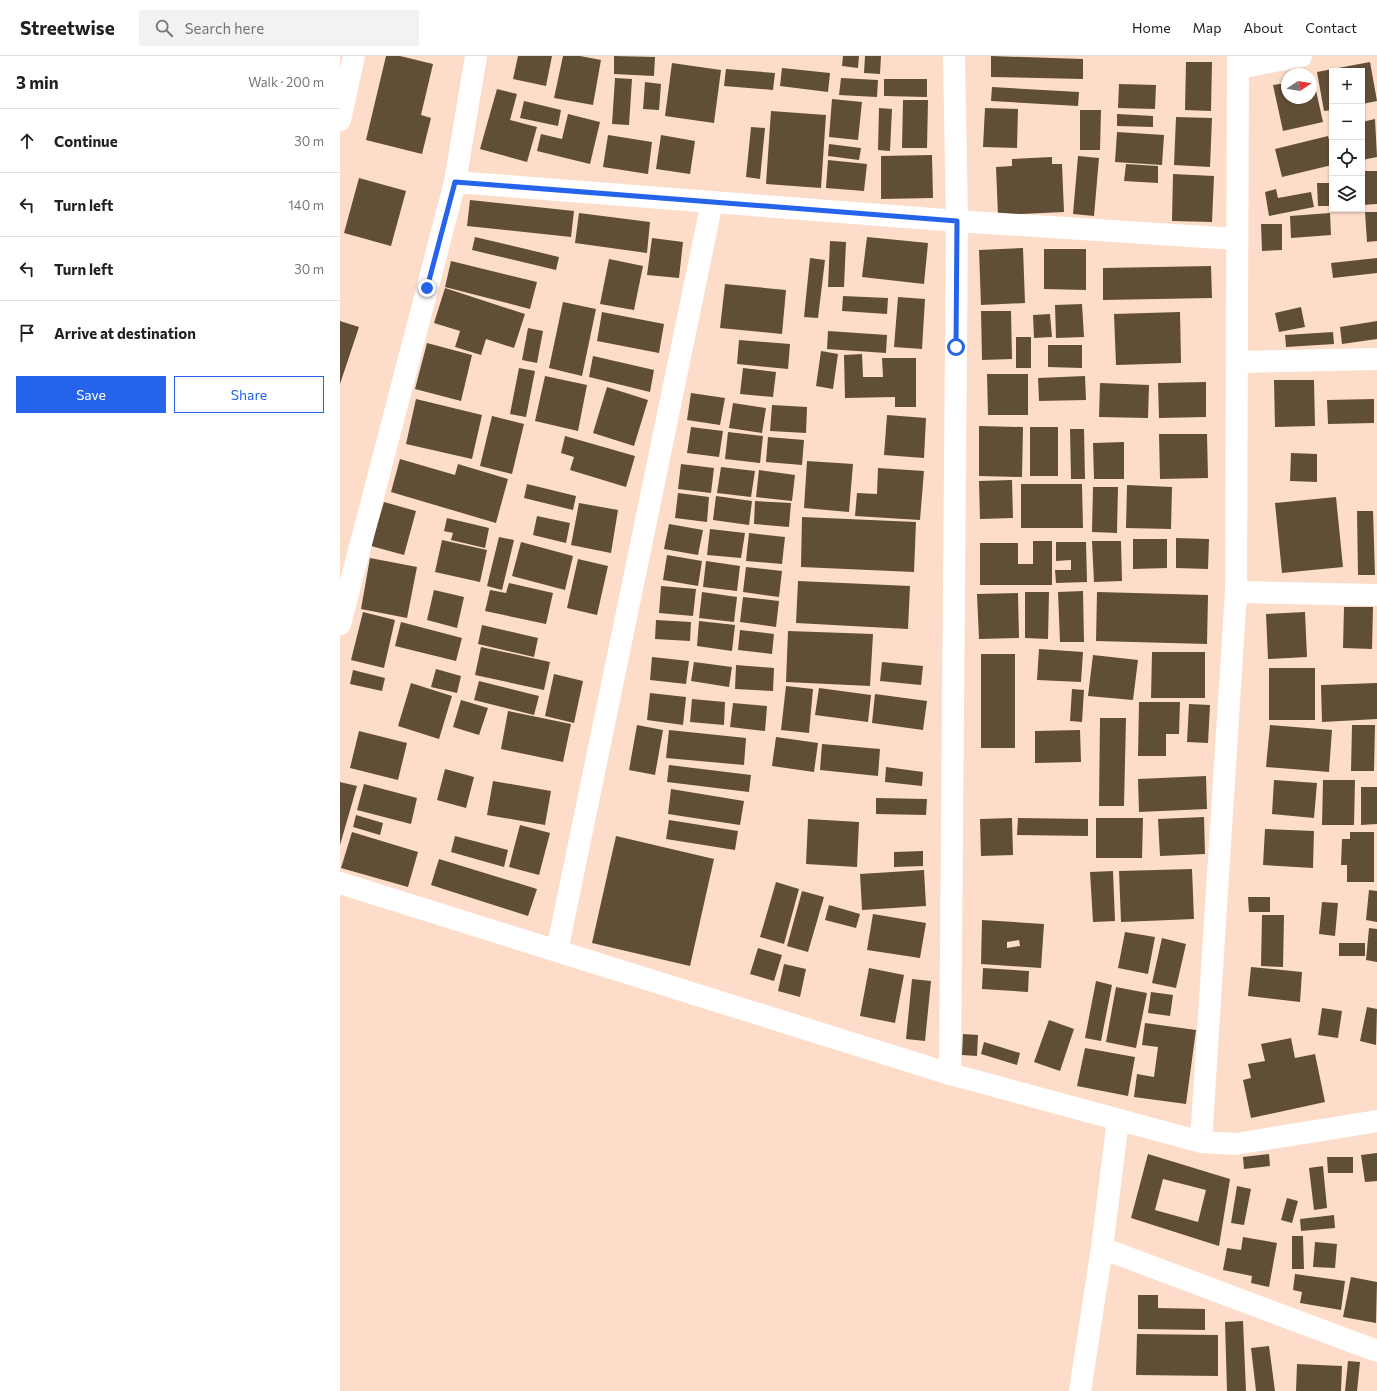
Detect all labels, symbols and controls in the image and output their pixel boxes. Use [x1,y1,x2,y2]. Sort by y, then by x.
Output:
search box [139,10,419,46]
text: Streetwise [20,16,115,39]
icon: search [153,17,175,39]
text: Search here [185,19,264,37]
text: Home [1132,19,1171,36]
text: Map [1193,19,1221,36]
text: About [1243,19,1283,36]
text: Contact [1305,19,1357,36]
north arrow [1281,68,1317,104]
map controls [1329,68,1365,212]
button: + [1329,68,1365,104]
text: 3 min [16,72,59,93]
text: Walk · 200 m [248,74,324,90]
button: − [1329,104,1365,140]
icon: ahead [16,130,38,152]
text: Continue [54,132,118,150]
text: 30 m [294,133,324,149]
button: locate [1329,140,1365,176]
button: layers [1329,176,1365,212]
icon: left [16,194,38,216]
text: Turn left [54,196,113,214]
text: 140 m [288,197,324,213]
icon: left [16,258,38,280]
text: Turn left [54,260,113,278]
text: 30 m [294,261,324,277]
route end [418,279,436,297]
icon: arrive [16,322,38,344]
text: Arrive at destination [54,324,196,342]
route start [947,338,965,356]
button: Save [16,376,166,413]
button: Share [174,376,324,413]

